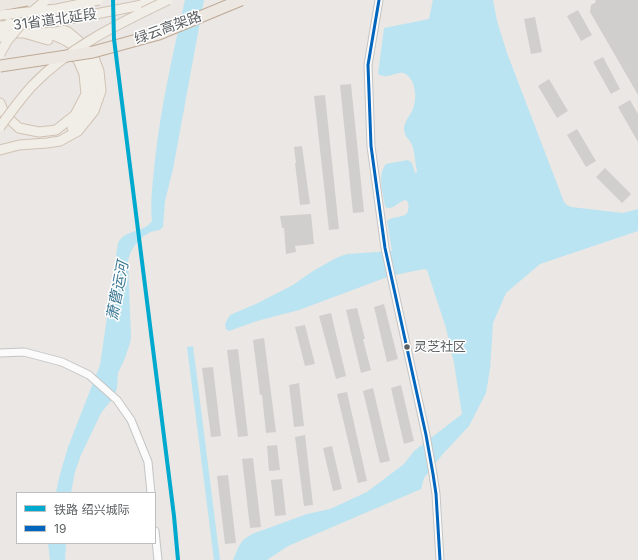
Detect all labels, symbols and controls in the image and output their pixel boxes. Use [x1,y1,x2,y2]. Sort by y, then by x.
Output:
street label: 31省道北延段 [12,6,98,34]
street label: 绿云高架路 [132,8,204,48]
water label: 萧曹运河 [103,260,133,322]
place label: 灵芝社区 [414,339,466,355]
marker: 灵芝社区 [402,342,412,352]
legend [16,492,156,544]
text: 铁路 绍兴城际 [54,502,129,517]
text: 19 [54,521,66,536]

